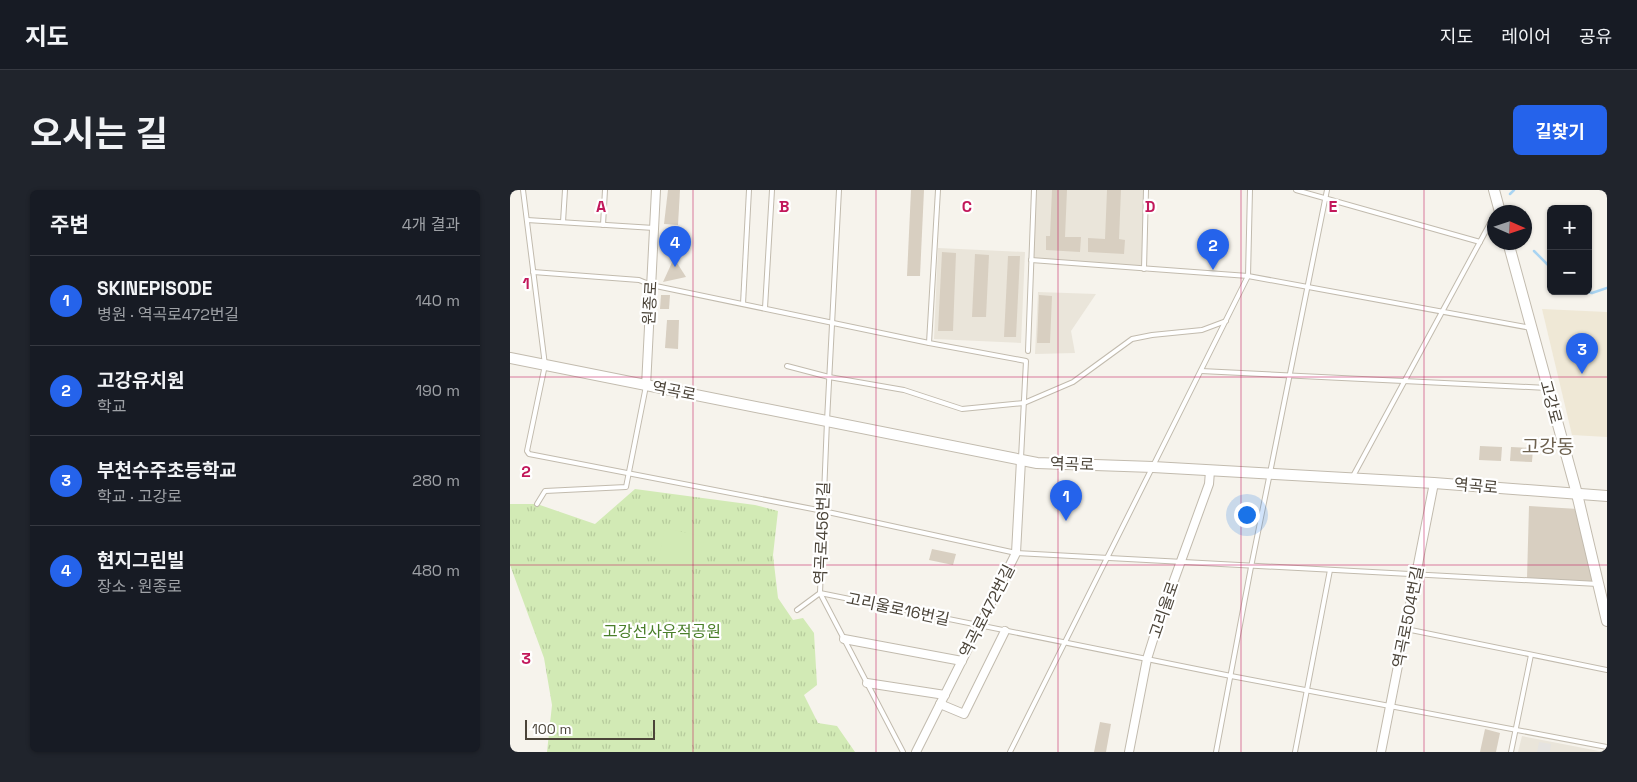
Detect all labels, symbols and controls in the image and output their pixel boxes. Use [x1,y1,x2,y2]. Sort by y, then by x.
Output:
text: 지도 [25,21,69,52]
text: 지도 [1440,25,1473,48]
text: 레이어 [1501,25,1551,48]
text: 공유 [1579,25,1612,48]
button: 길찾기 [1513,105,1607,155]
text: 오시는 길 [30,112,168,156]
text: A [596,196,606,217]
text: B [779,196,789,217]
text: C [962,196,972,217]
text: D [1145,196,1155,217]
text: E [1329,196,1338,217]
north arrow [1487,205,1532,250]
map controls [1547,205,1592,295]
button: + [1547,205,1592,250]
text: 주변 [50,211,89,238]
text: 4개 결과 [402,214,460,235]
pin: 4 [659,226,691,267]
pin: 2 [1197,229,1229,270]
button: − [1547,250,1592,295]
text: 1 [522,273,530,294]
text: SKINEPISODE [97,276,212,301]
street label: 원종로 [638,280,662,326]
text: 1 [62,290,70,311]
text: 140 m [415,290,460,311]
text: 병원 · 역곡로472번길 [97,304,239,325]
pin: 3 [1566,333,1598,374]
text: 고강유치원 [97,368,184,393]
street label: 역곡로 [650,376,698,406]
street label: 고강로 [1535,378,1567,426]
text: 2 [61,380,71,401]
text: 190 m [415,380,460,401]
text: 학교 [97,396,126,417]
district label: 고강동 [1522,434,1574,459]
street label: 역곡로 [1050,453,1095,475]
text: 부천수주초등학교 [97,458,237,483]
text: 2 [521,461,531,482]
text: 3 [61,470,71,491]
text: 280 m [412,470,460,491]
street label: 역곡로 [1453,474,1499,498]
pin: 1 [1050,480,1082,521]
street label: 역곡로456번길 [810,481,834,585]
text: 학교 · 고강로 [97,486,182,507]
your location [1234,502,1260,528]
text: 현지그린빌 [97,548,184,573]
text: 4 [61,560,71,581]
text: 480 m [412,560,460,581]
street label: 역곡로472번길 [955,561,1019,661]
street label: 역곡로504번길 [1388,564,1428,670]
text: 장소 · 원종로 [97,576,182,597]
street label: 고리울로 [1144,578,1184,641]
street label: 고리울로16번길 [845,588,951,630]
park label: 고강선사유적공원 [603,621,721,642]
text: 3 [521,648,531,669]
scale bar [525,717,655,740]
text: 100 m [532,720,571,738]

